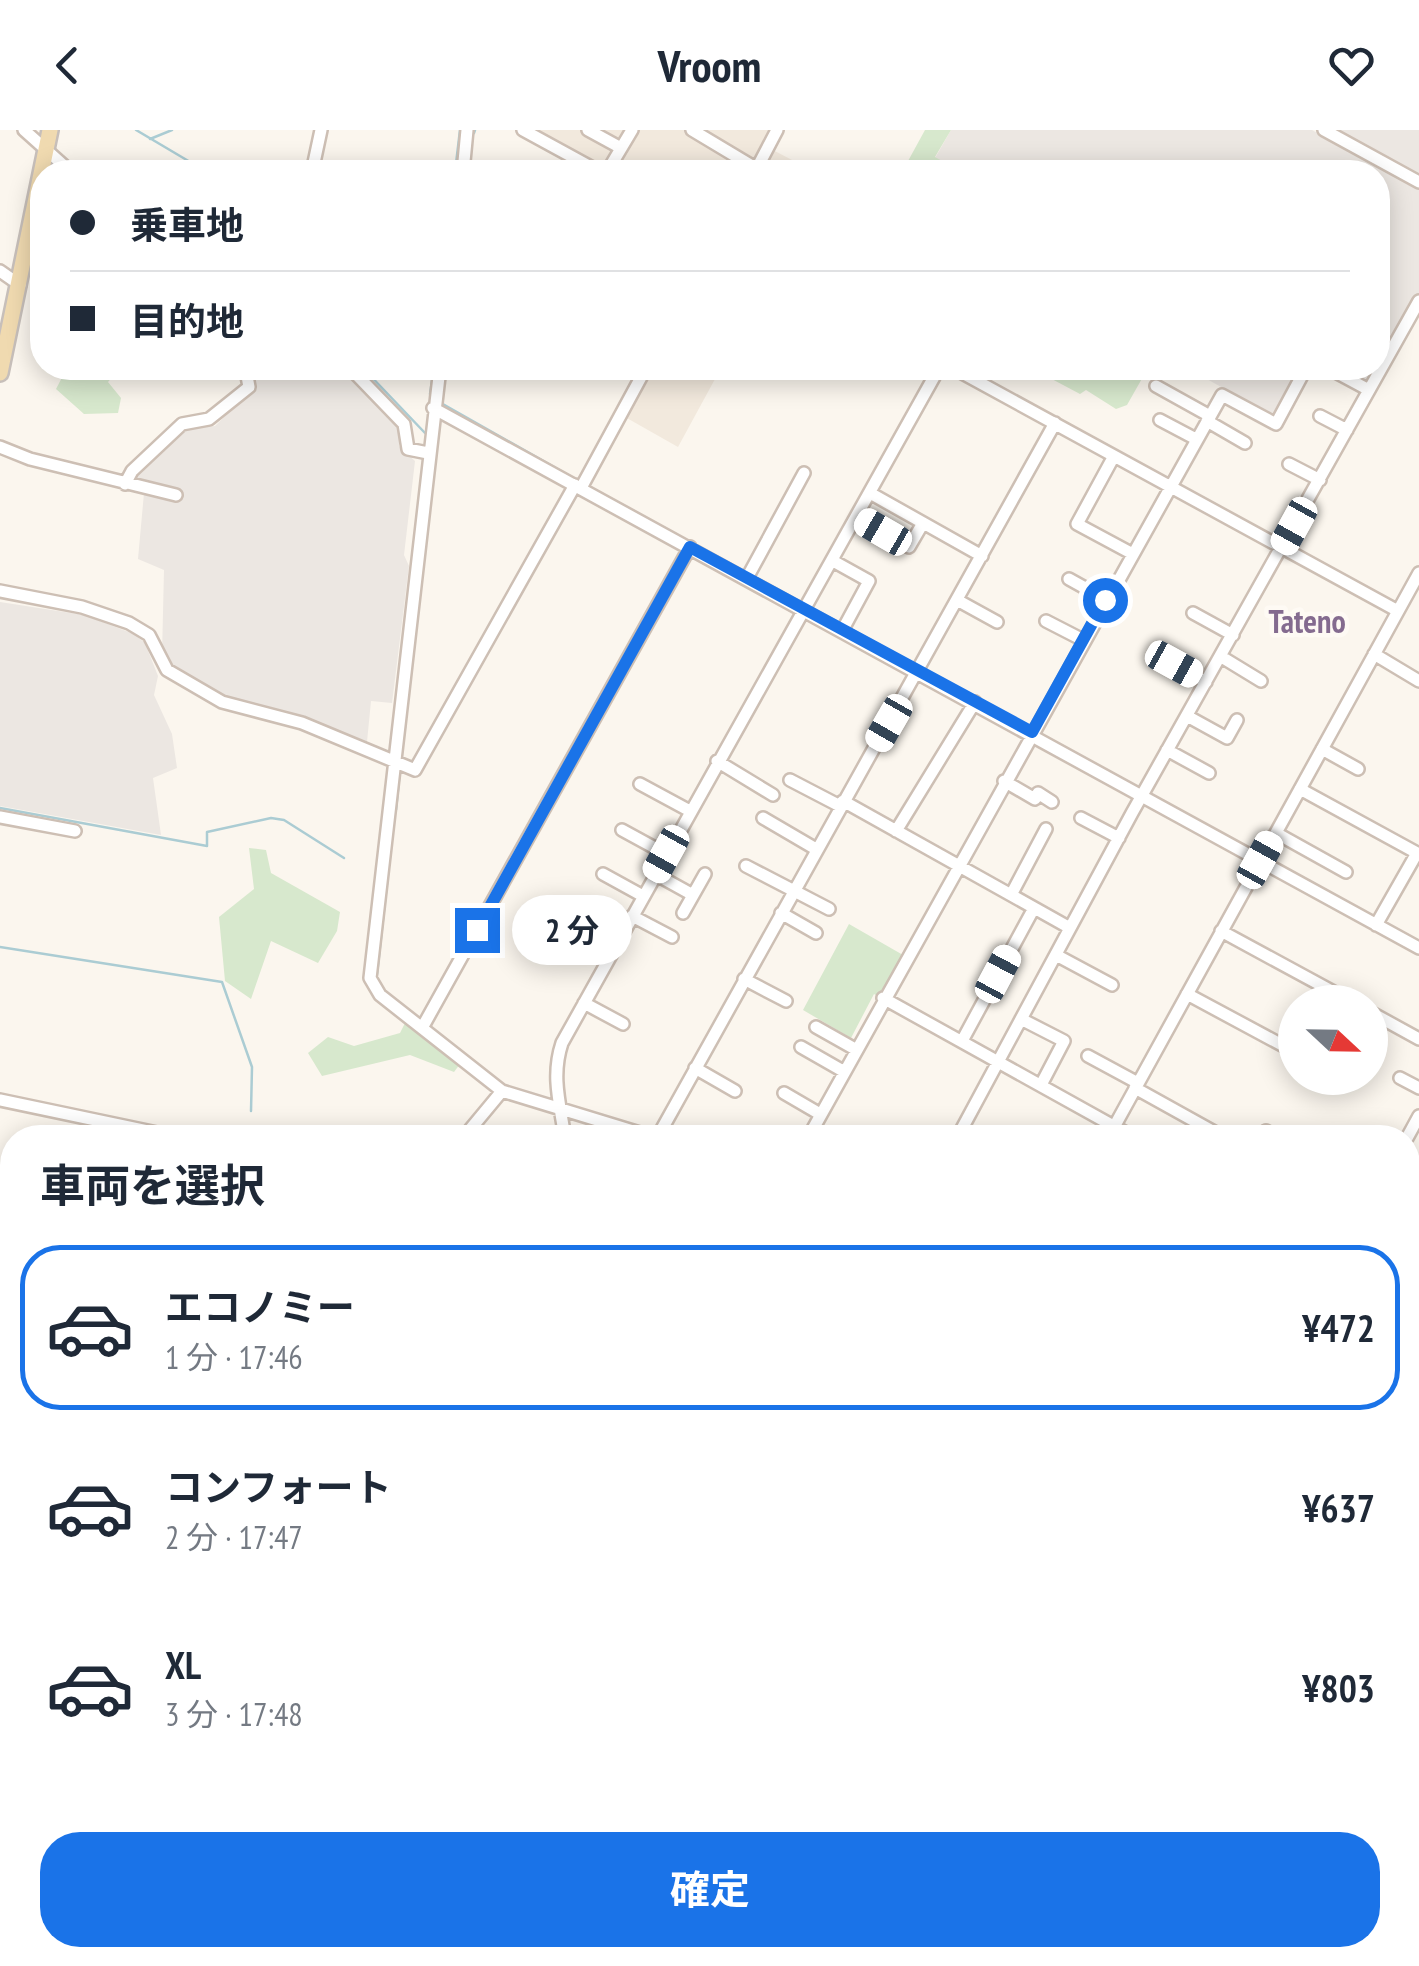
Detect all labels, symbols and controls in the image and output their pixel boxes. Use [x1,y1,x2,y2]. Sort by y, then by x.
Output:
text: Vroom [658,36,761,94]
icon: back [40,38,95,93]
icon: heart [1324,38,1379,93]
text: 乗車地 [130,200,244,249]
text: 目的地 [130,296,244,345]
car [1266,492,1322,560]
car [850,504,916,560]
route start [1083,578,1128,623]
district label: Tateno [1268,600,1346,642]
car [1140,636,1208,692]
car [861,690,917,756]
car [638,820,694,888]
car [1232,826,1288,894]
callout: 2 分 [512,895,632,965]
route end [455,908,500,953]
text: 2 分 [545,909,599,951]
car [971,940,1025,1008]
north arrow [1278,985,1388,1095]
map controls [1278,985,1388,1095]
text: 車両を選択 [40,1156,265,1214]
text: エコノミー [165,1282,355,1331]
icon: car [45,1283,135,1373]
text: ¥472 [1302,1303,1375,1352]
text: 1 分 · 17:46 [165,1336,303,1378]
text: コンフォート [165,1462,392,1511]
icon: car [45,1463,135,1553]
text: ¥637 [1302,1483,1375,1532]
text: 2 分 · 17:47 [165,1516,303,1558]
text: XL [165,1640,201,1689]
icon: car [45,1643,135,1733]
text: ¥803 [1302,1663,1375,1712]
text: 3 分 · 17:48 [165,1693,303,1735]
button: 確定 [40,1832,1380,1947]

